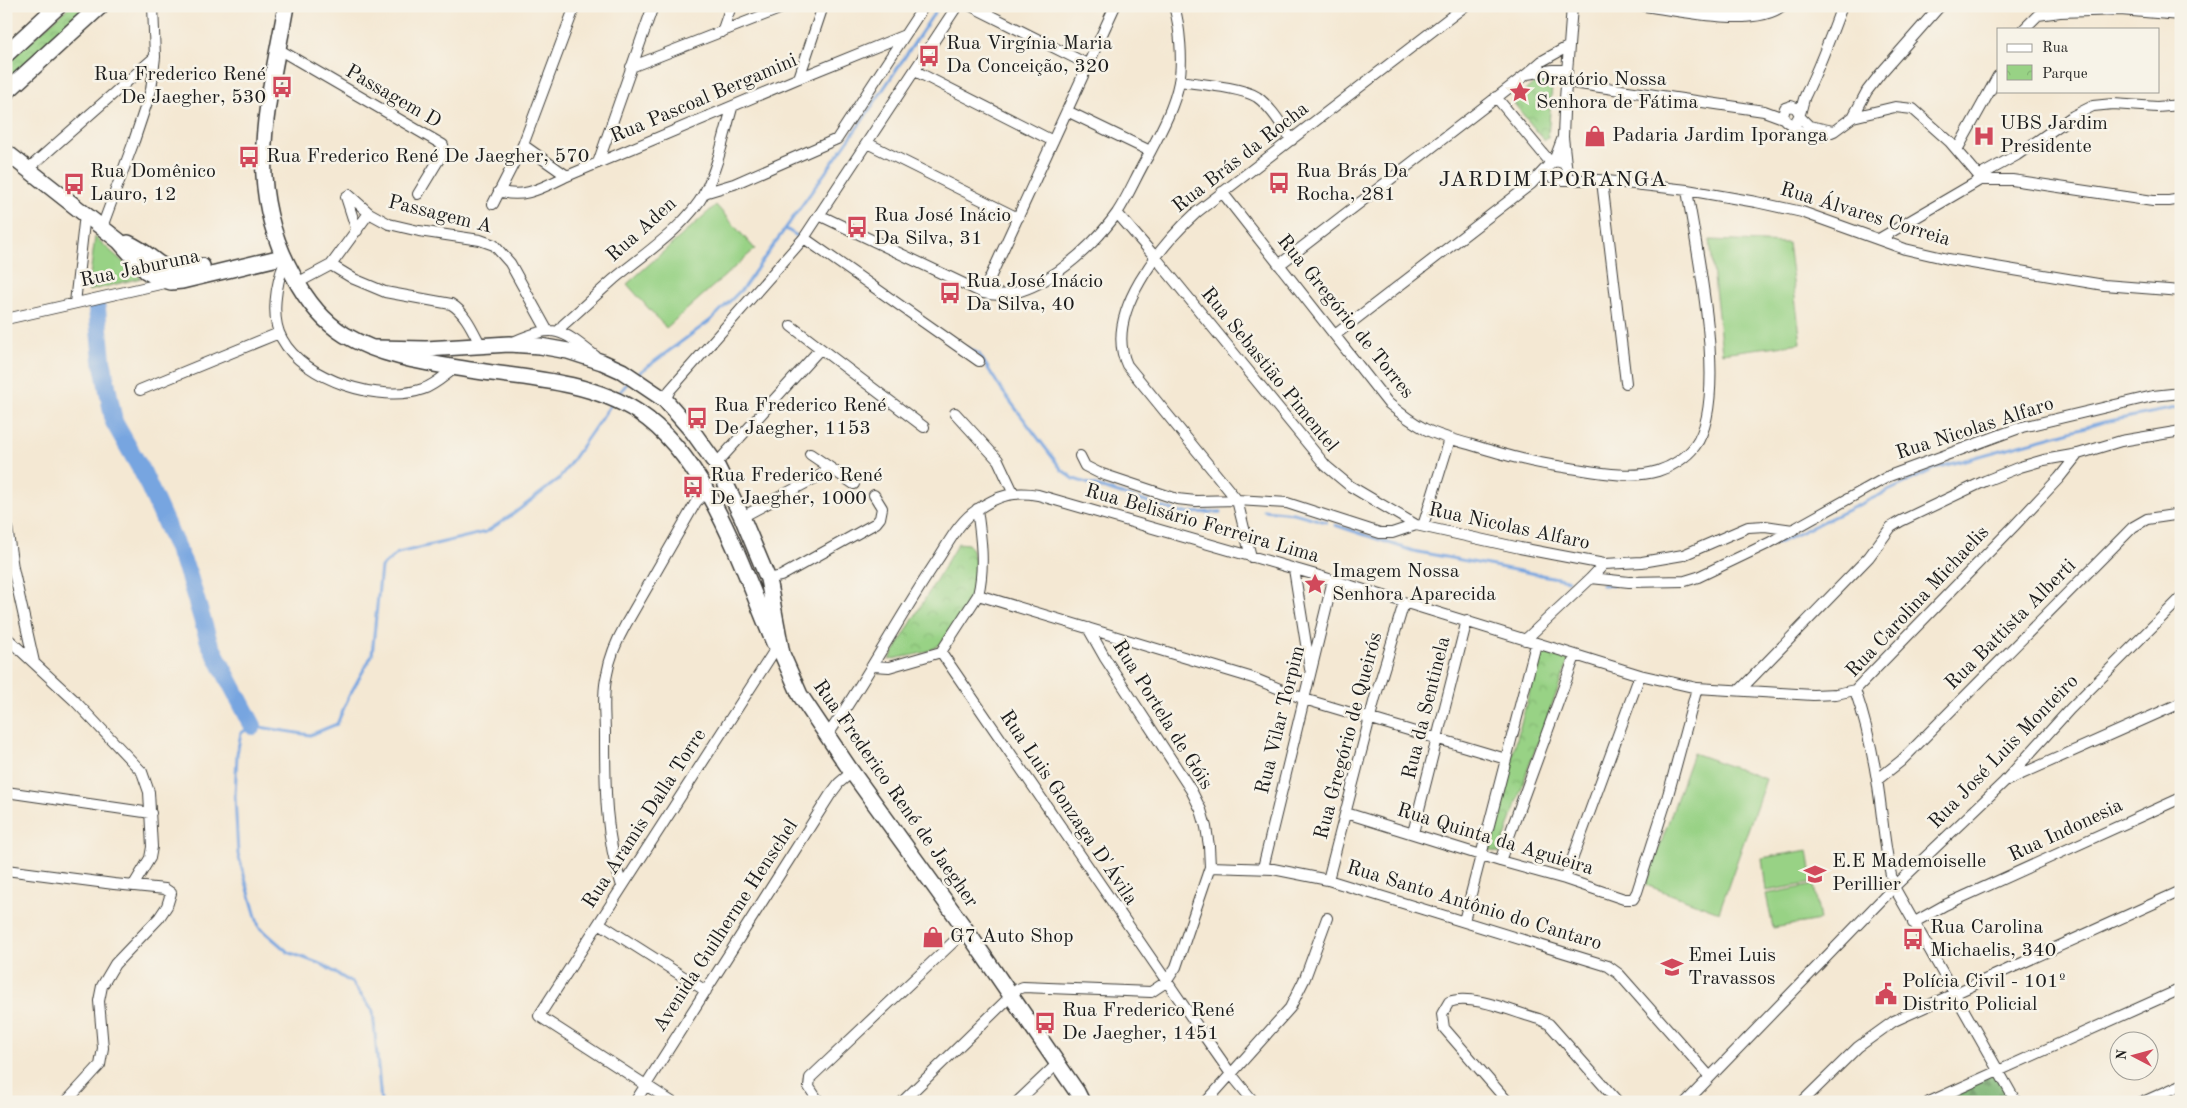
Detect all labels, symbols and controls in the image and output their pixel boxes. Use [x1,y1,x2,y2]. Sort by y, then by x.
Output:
legend [1997,28,2160,92]
place label: Rua Virgínia Maria Da Conceição, 320 [946,34,1113,77]
text: Rua [2042,41,2069,56]
bus stop icon: Rua Virgínia Maria Da Conceição, 320 [916,43,942,69]
street label: Rua Pascoal Bergamini [608,51,800,147]
street label: Passagem D [342,62,444,132]
place label: Rua Frederico René De Jaegher, 530 [94,65,266,108]
text: Parque [2042,67,2088,82]
place label: Oratório Nossa Senhora de Fátima [1536,70,1699,113]
bus stop icon: Rua Frederico René De Jaegher, 530 [269,74,295,100]
place icon: Oratório Nossa Senhora de Fátima [1507,79,1533,105]
street label: Rua Brás da Rocha [1169,99,1313,217]
place label: UBS Jardim Presidente [2000,114,2108,157]
shop icon: Padaria Jardim Iporanga [1582,123,1608,149]
hospital icon: UBS Jardim Presidente [1971,123,1997,149]
place label: Padaria Jardim Iporanga [1612,126,1828,146]
bus stop icon: Rua Frederico René De Jaegher, 570 [236,144,262,170]
place label: Rua Frederico René De Jaegher, 570 [266,147,589,167]
place label: Rua Domênico Lauro, 12 [90,162,216,205]
place label: Rua Brás Da Rocha, 281 [1296,162,1408,205]
district label: JARDIM IPORANGA [1439,169,1667,191]
bus stop icon: Rua Brás Da Rocha, 281 [1266,170,1292,196]
bus stop icon: Rua Domênico Lauro, 12 [61,171,87,197]
street label: Rua Álvares Correia [1777,177,1953,250]
street label: Passagem A [386,192,494,238]
street label: Rua Aden [603,194,681,266]
place label: Rua José Inácio Da Silva, 31 [874,206,1011,249]
bus stop icon: Rua José Inácio Da Silva, 31 [844,214,870,240]
street label: Rua Gregório de Torres [1273,231,1417,403]
street label: Rua Jaburuna [78,247,202,291]
place label: Rua José Inácio Da Silva, 40 [966,272,1103,315]
bus stop icon: Rua José Inácio Da Silva, 40 [937,280,963,306]
street label: Rua Sebastião Pimentel [1197,284,1341,456]
street label: Rua Nicolas Alfaro [1894,394,2056,464]
place label: Rua Frederico René De Jaegher, 1153 [714,396,886,439]
bus stop icon: Rua Frederico René De Jaegher, 1153 [684,405,710,431]
place label: Rua Frederico René De Jaegher, 1000 [710,466,882,509]
bus stop icon: Rua Frederico René De Jaegher, 1000 [680,474,706,500]
street label: Rua Belisário Ferreira Lima [1083,481,1321,567]
street label: Rua Nicolas Alfaro [1426,500,1592,554]
street label: Rua Carolina Michaelis [1843,522,1993,682]
street label: Rua Battista Alberti [1942,556,2080,694]
place label: Imagem Nossa Senhora Aparecida [1332,562,1496,605]
place icon: Imagem Nossa Senhora Aparecida [1302,571,1328,597]
street label: Rua Gregório de Queirós [1312,630,1386,842]
street label: Rua da Sentinela [1400,634,1454,781]
street label: Rua Portela de Góis [1108,637,1216,793]
street label: Rua Vilar Torpim [1253,644,1309,796]
street label: Rua José Luis Monteiro [1925,671,2083,833]
street label: Rua Frederico René de Jaegher [809,677,981,911]
street label: Rua Luis Gonzaga D'Ávila [995,705,1143,909]
street label: Rua Aramis Dalla Torre [580,726,710,912]
street label: Rua Indonesia [2006,796,2126,866]
street label: Rua Quinta da Aguieira [1394,801,1596,880]
street label: Avenida Guilherme Henschel [650,816,802,1036]
place label: E.E Mademoiselle Perillier [1832,852,1986,895]
street label: Rua Santo Antônio do Cantaro [1344,858,1604,954]
school or university icon: E.E Mademoiselle Perillier [1802,861,1828,887]
place label: Rua Carolina Michaelis, 340 [1930,918,2056,961]
shop icon: G7 Auto Shop [920,924,946,950]
bus stop icon: Rua Carolina Michaelis, 340 [1900,926,1926,952]
place label: G7 Auto Shop [950,927,1074,947]
place label: Emei Luis Travassos [1688,946,1776,989]
school or university icon: Emei Luis Travassos [1659,954,1685,980]
place label: Polícia Civil - 101º Distrito Policial [1902,972,2066,1015]
public building icon: Polícia Civil - 101º Distrito Policial [1873,981,1899,1007]
place label: Rua Frederico René De Jaegher, 1451 [1062,1001,1234,1044]
bus stop icon: Rua Frederico René De Jaegher, 1451 [1032,1010,1058,1036]
north arrow [2110,1030,2160,1080]
text: N [2115,1048,2130,1061]

